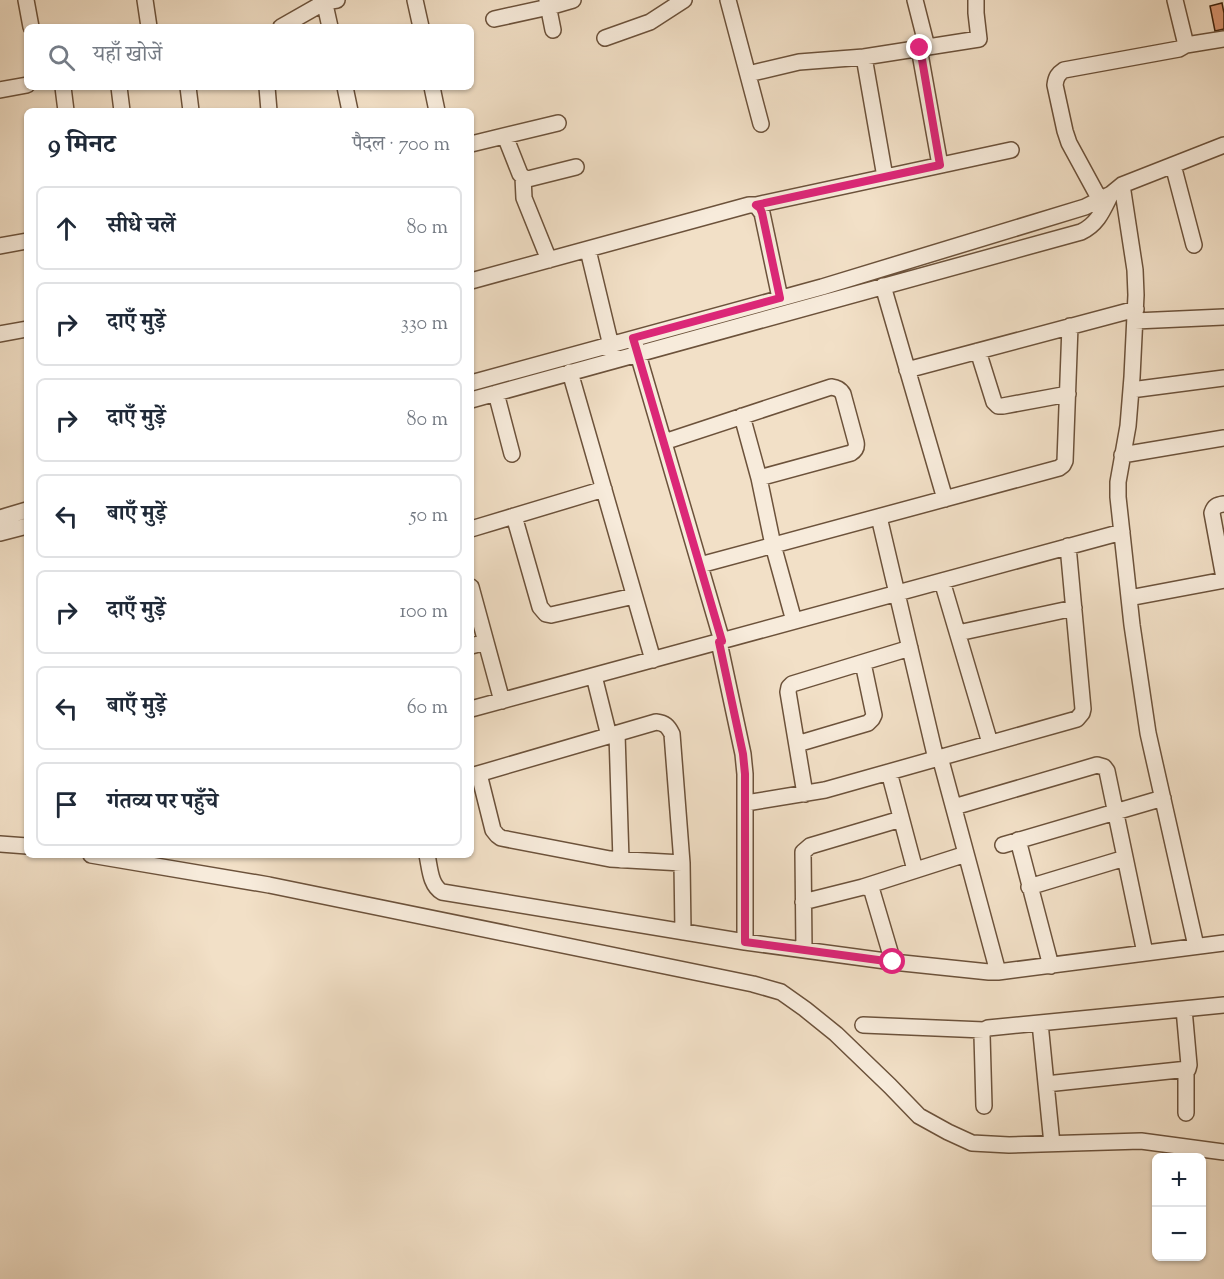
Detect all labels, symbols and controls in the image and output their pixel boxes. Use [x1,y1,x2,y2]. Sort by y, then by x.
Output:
search box [24,24,474,90]
route end [906,34,932,60]
text: यहाँ खोजें [93,40,162,72]
icon: search [45,41,78,74]
text: 9 मिनट [48,127,115,164]
text: पैदल · 700 m [352,131,450,160]
text: सीधे चलें [107,211,176,243]
icon: ahead [50,212,83,245]
text: 80 m [407,214,448,243]
text: दाएँ मुड़ें [107,307,166,339]
icon: right [50,308,83,341]
text: 330 m [401,310,448,339]
text: दाएँ मुड़ें [107,403,166,435]
icon: right [50,404,83,437]
text: 80 m [407,406,448,435]
text: बाएँ मुड़ें [107,499,166,531]
icon: left [50,500,83,533]
text: 50 m [410,502,448,531]
text: दाएँ मुड़ें [107,595,166,627]
icon: right [50,596,83,629]
text: 100 m [399,598,448,627]
text: बाएँ मुड़ें [107,691,166,723]
icon: left [50,692,83,725]
text: 60 m [407,694,448,723]
text: गंतव्य पर पहुँचे [107,787,218,819]
icon: arrive [50,788,83,821]
route start [879,948,905,974]
map controls [1152,1153,1206,1261]
button: + [1152,1153,1206,1207]
button: − [1152,1207,1206,1261]

